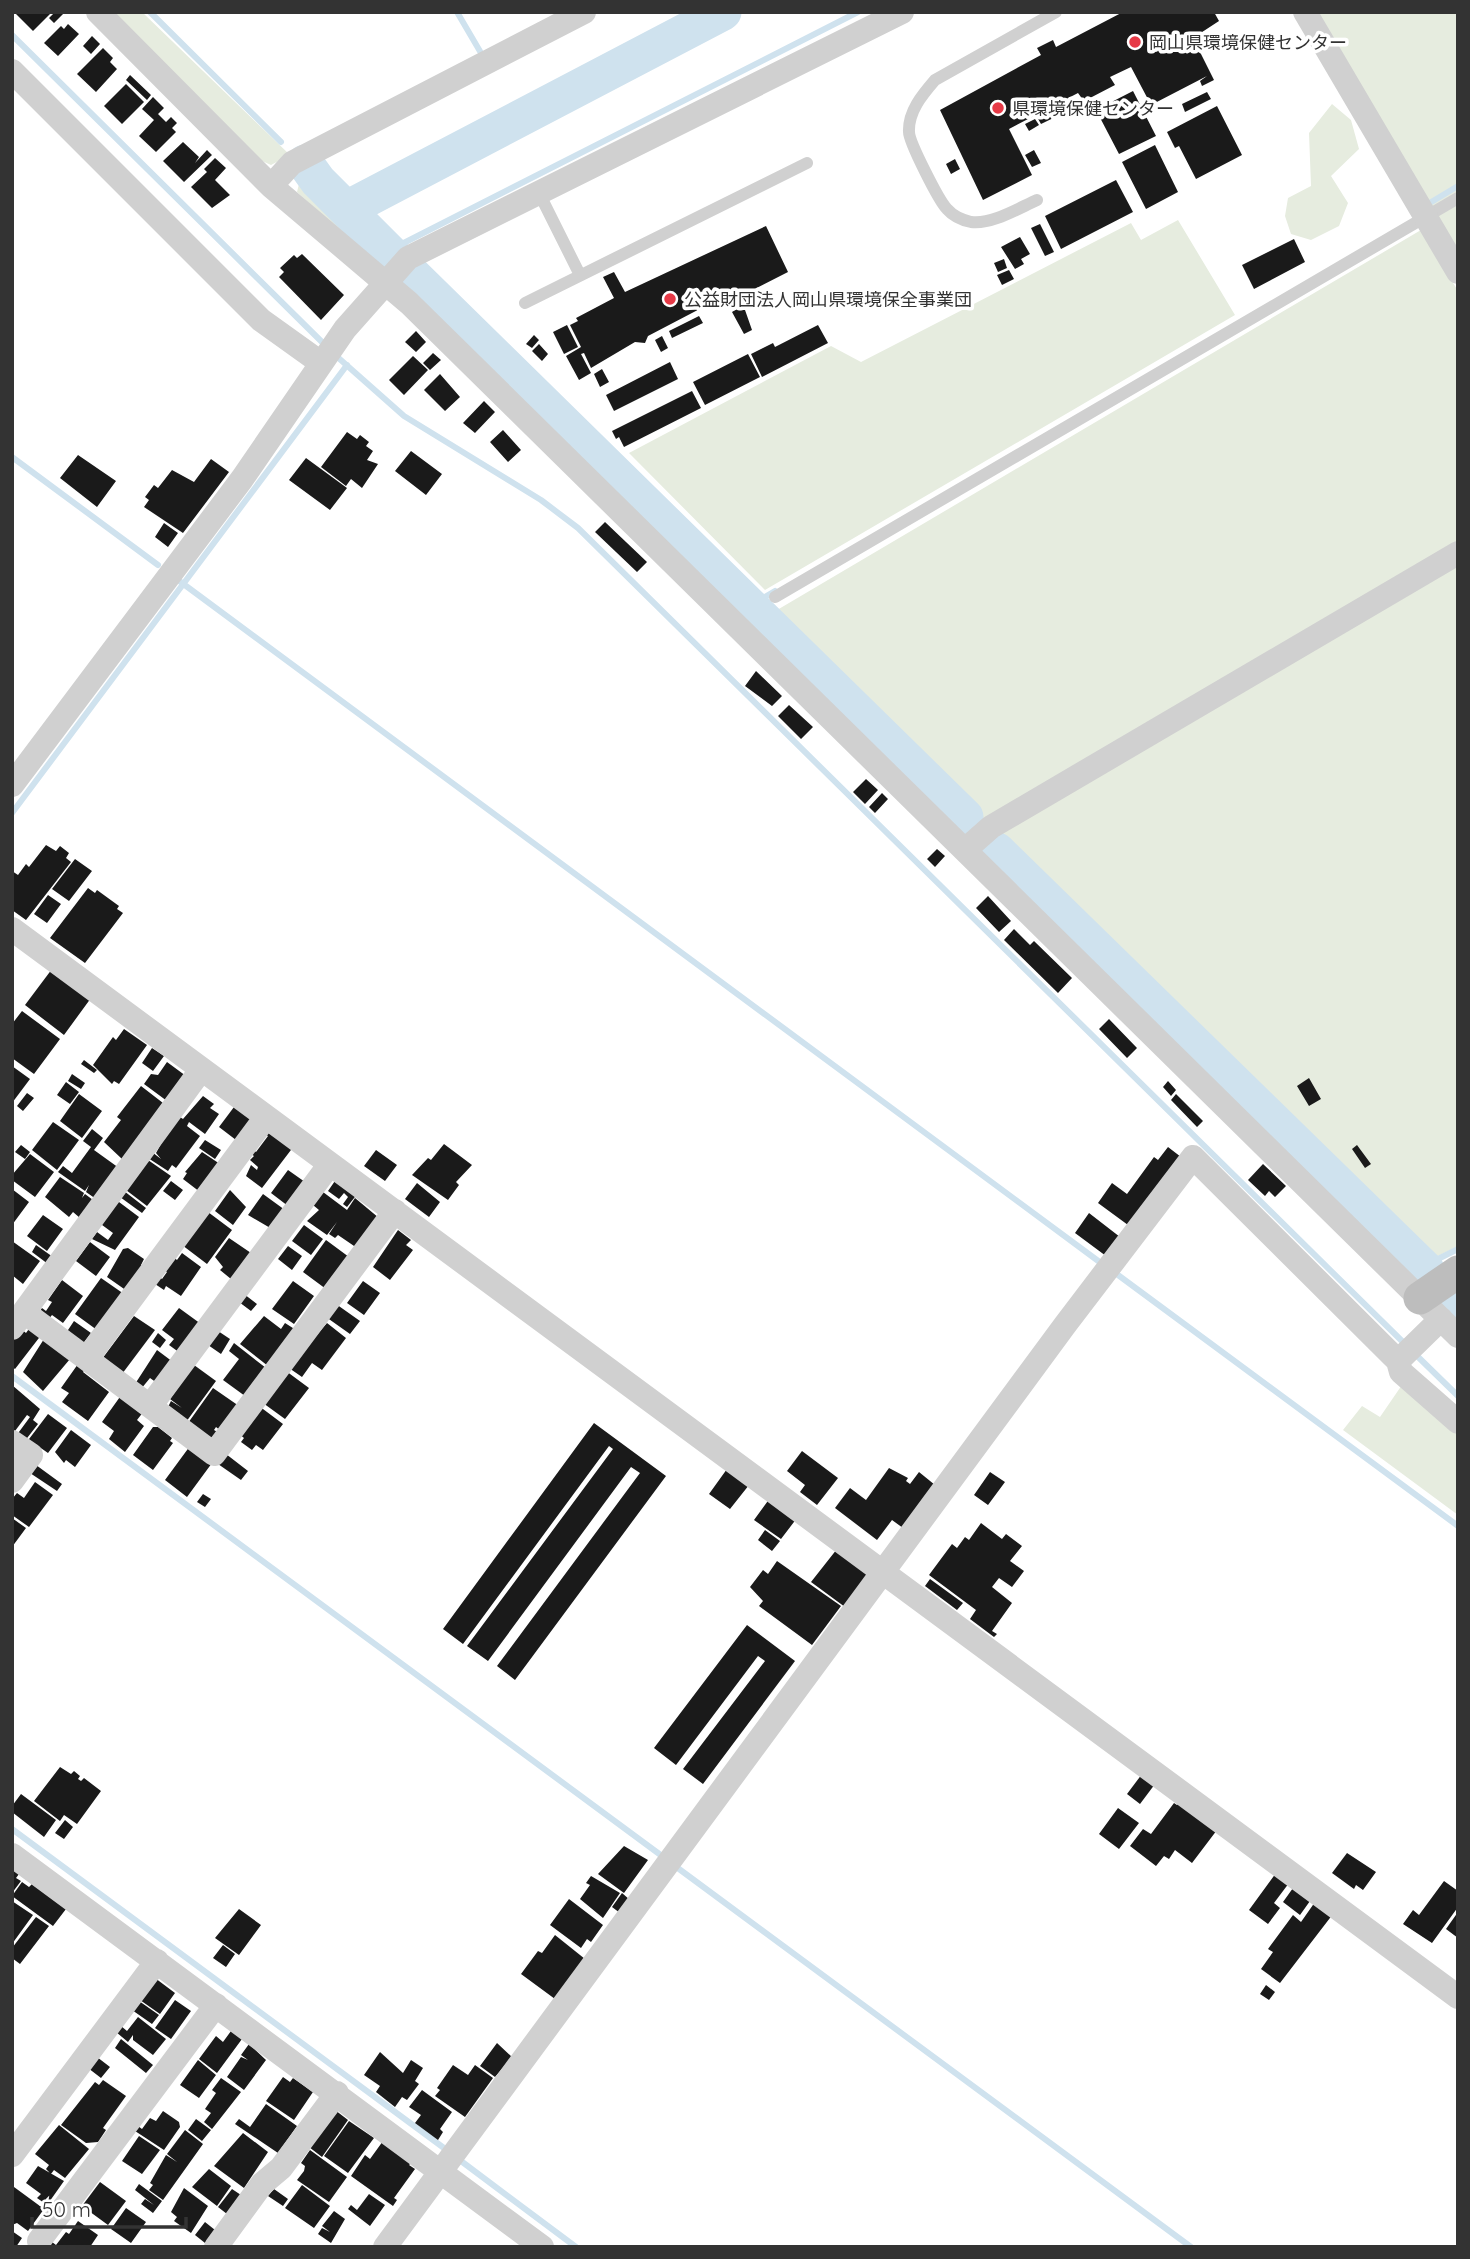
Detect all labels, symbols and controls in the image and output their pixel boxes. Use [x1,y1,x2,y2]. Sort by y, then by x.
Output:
place label: 岡山県環境保健センター [1149,31,1347,54]
marker: 岡山県環境保健センター [1127,34,1143,50]
place label: 県環境保健センター [1012,97,1174,120]
marker: 県環境保健センター [990,100,1006,116]
place label: 公益財団法人岡山県環境保全事業団 [684,288,972,311]
marker: 公益財団法人岡山県環境保全事業団 [662,291,678,307]
scale bar [32,2186,186,2230]
text: 50 m [42,2196,91,2222]

